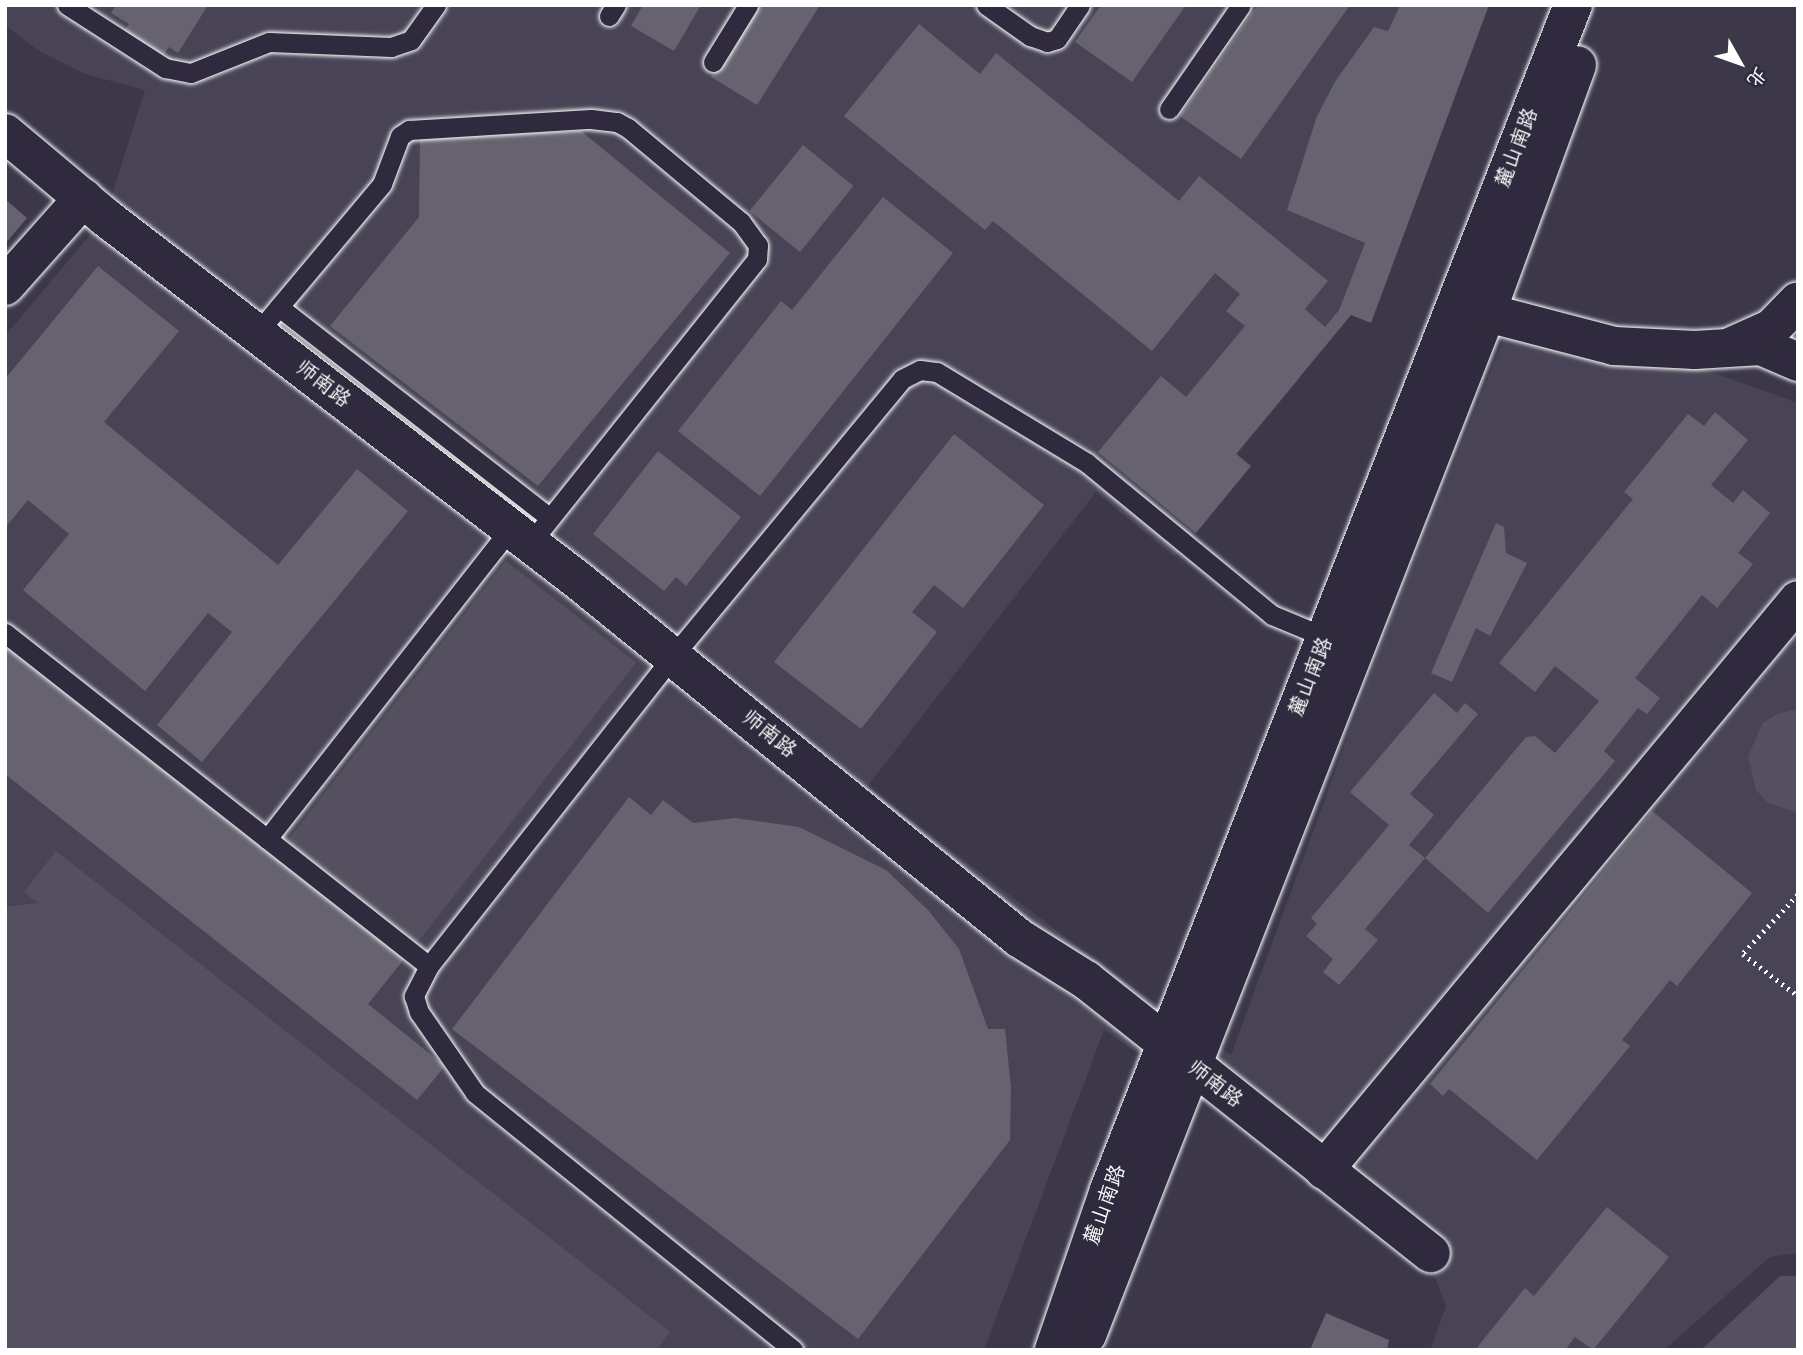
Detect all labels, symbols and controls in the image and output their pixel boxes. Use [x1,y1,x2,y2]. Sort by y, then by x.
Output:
north arrow [1705,28,1775,98]
text: 北 [1742,62,1771,91]
street label: 麓山南路 [1490,104,1544,192]
street label: 师南路 [290,355,356,413]
street label: 麓山南路 [1284,633,1338,721]
street label: 师南路 [737,704,801,764]
street label: 师南路 [1182,1055,1248,1113]
street label: 麓山南路 [1079,1161,1131,1249]

